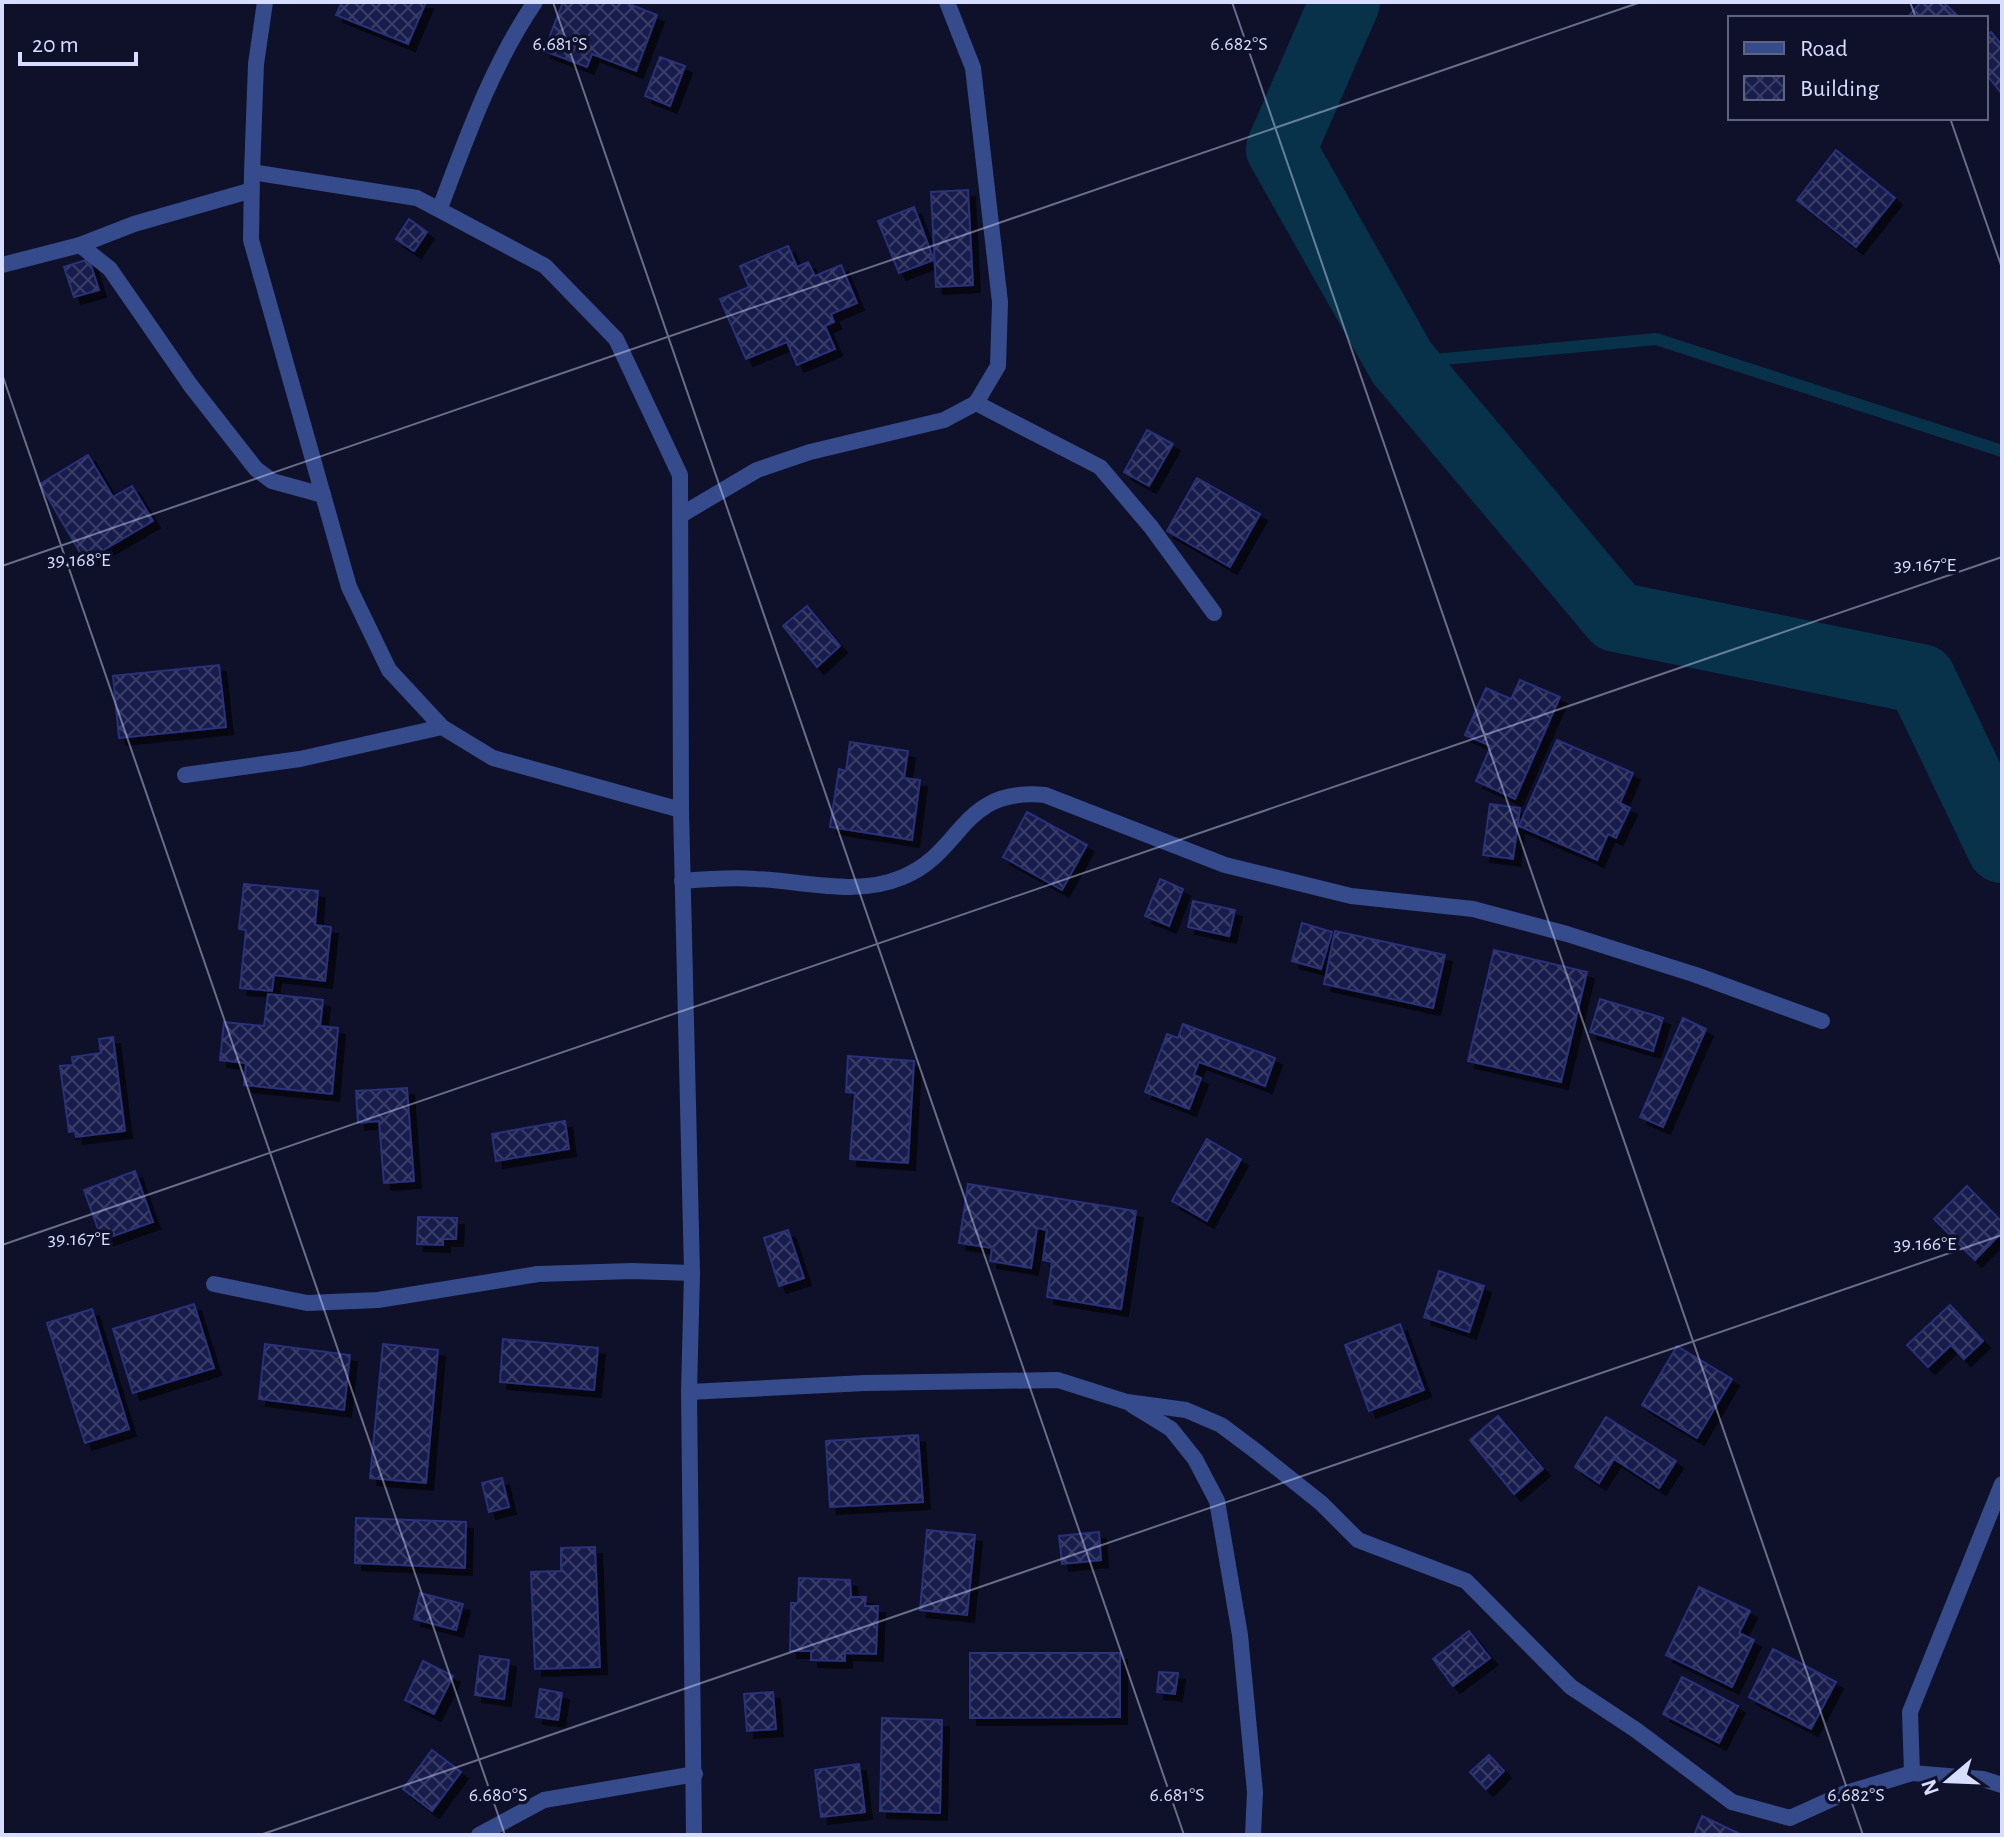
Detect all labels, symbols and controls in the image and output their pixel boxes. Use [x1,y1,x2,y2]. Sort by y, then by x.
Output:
scale bar [20,16,136,66]
legend [1728,16,1988,120]
text: 20 m [32,33,79,57]
text: 6.681°S [532,34,588,54]
text: 6.682°S [1210,34,1268,54]
text: Road [1800,37,1848,61]
text: Building [1800,77,1879,101]
text: 39.168°E [47,550,111,570]
text: 39.167°E [1894,555,1957,575]
text: 39.167°E [48,1229,111,1249]
text: 39.166°E [1893,1234,1957,1254]
north arrow [1908,1741,1988,1821]
text: N [1917,1776,1943,1798]
text: 6.680°S [469,1785,527,1805]
text: 6.681°S [1149,1785,1205,1805]
text: 6.682°S [1827,1785,1885,1805]

